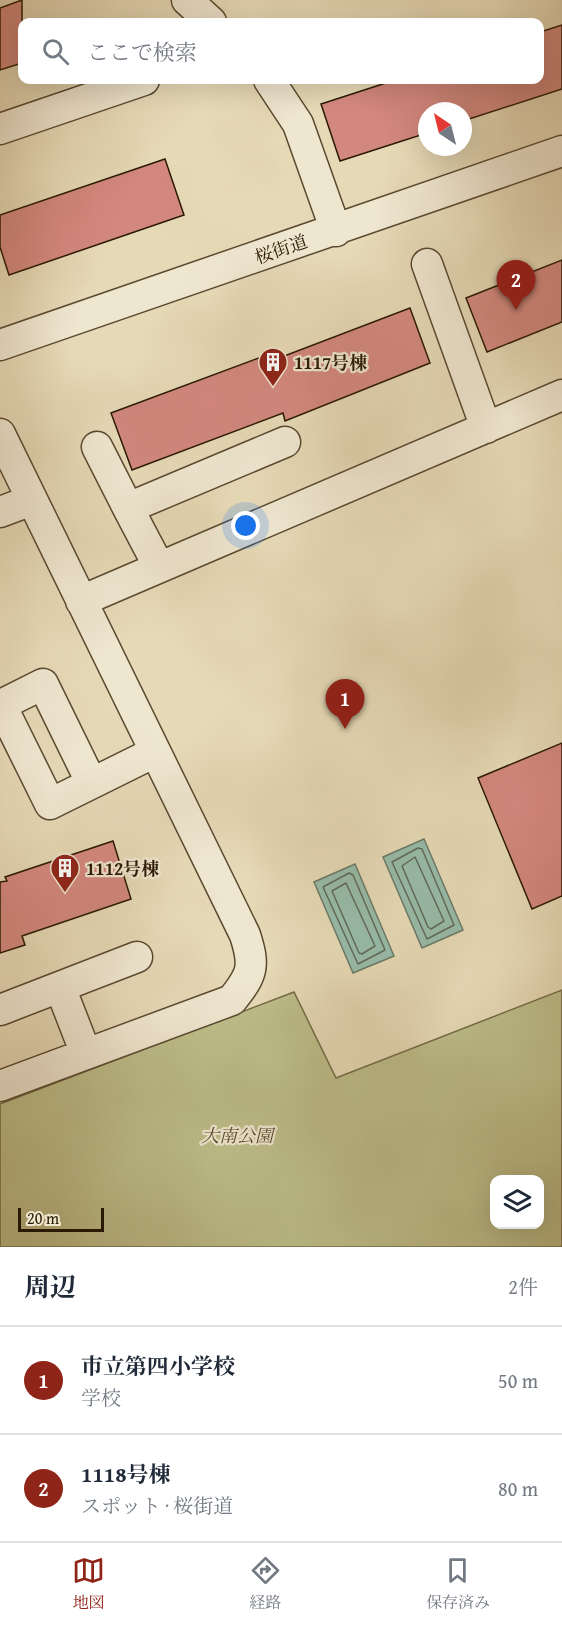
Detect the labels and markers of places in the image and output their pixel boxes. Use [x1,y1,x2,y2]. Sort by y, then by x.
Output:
pin: 2 [496,260,536,310]
building icon: 1117号棟 [257,346,289,388]
place label: 1117号棟 [294,349,367,376]
pin: 1 [326,680,364,729]
building icon: 1112号棟 [49,852,81,894]
place label: 1112号棟 [86,855,159,882]

